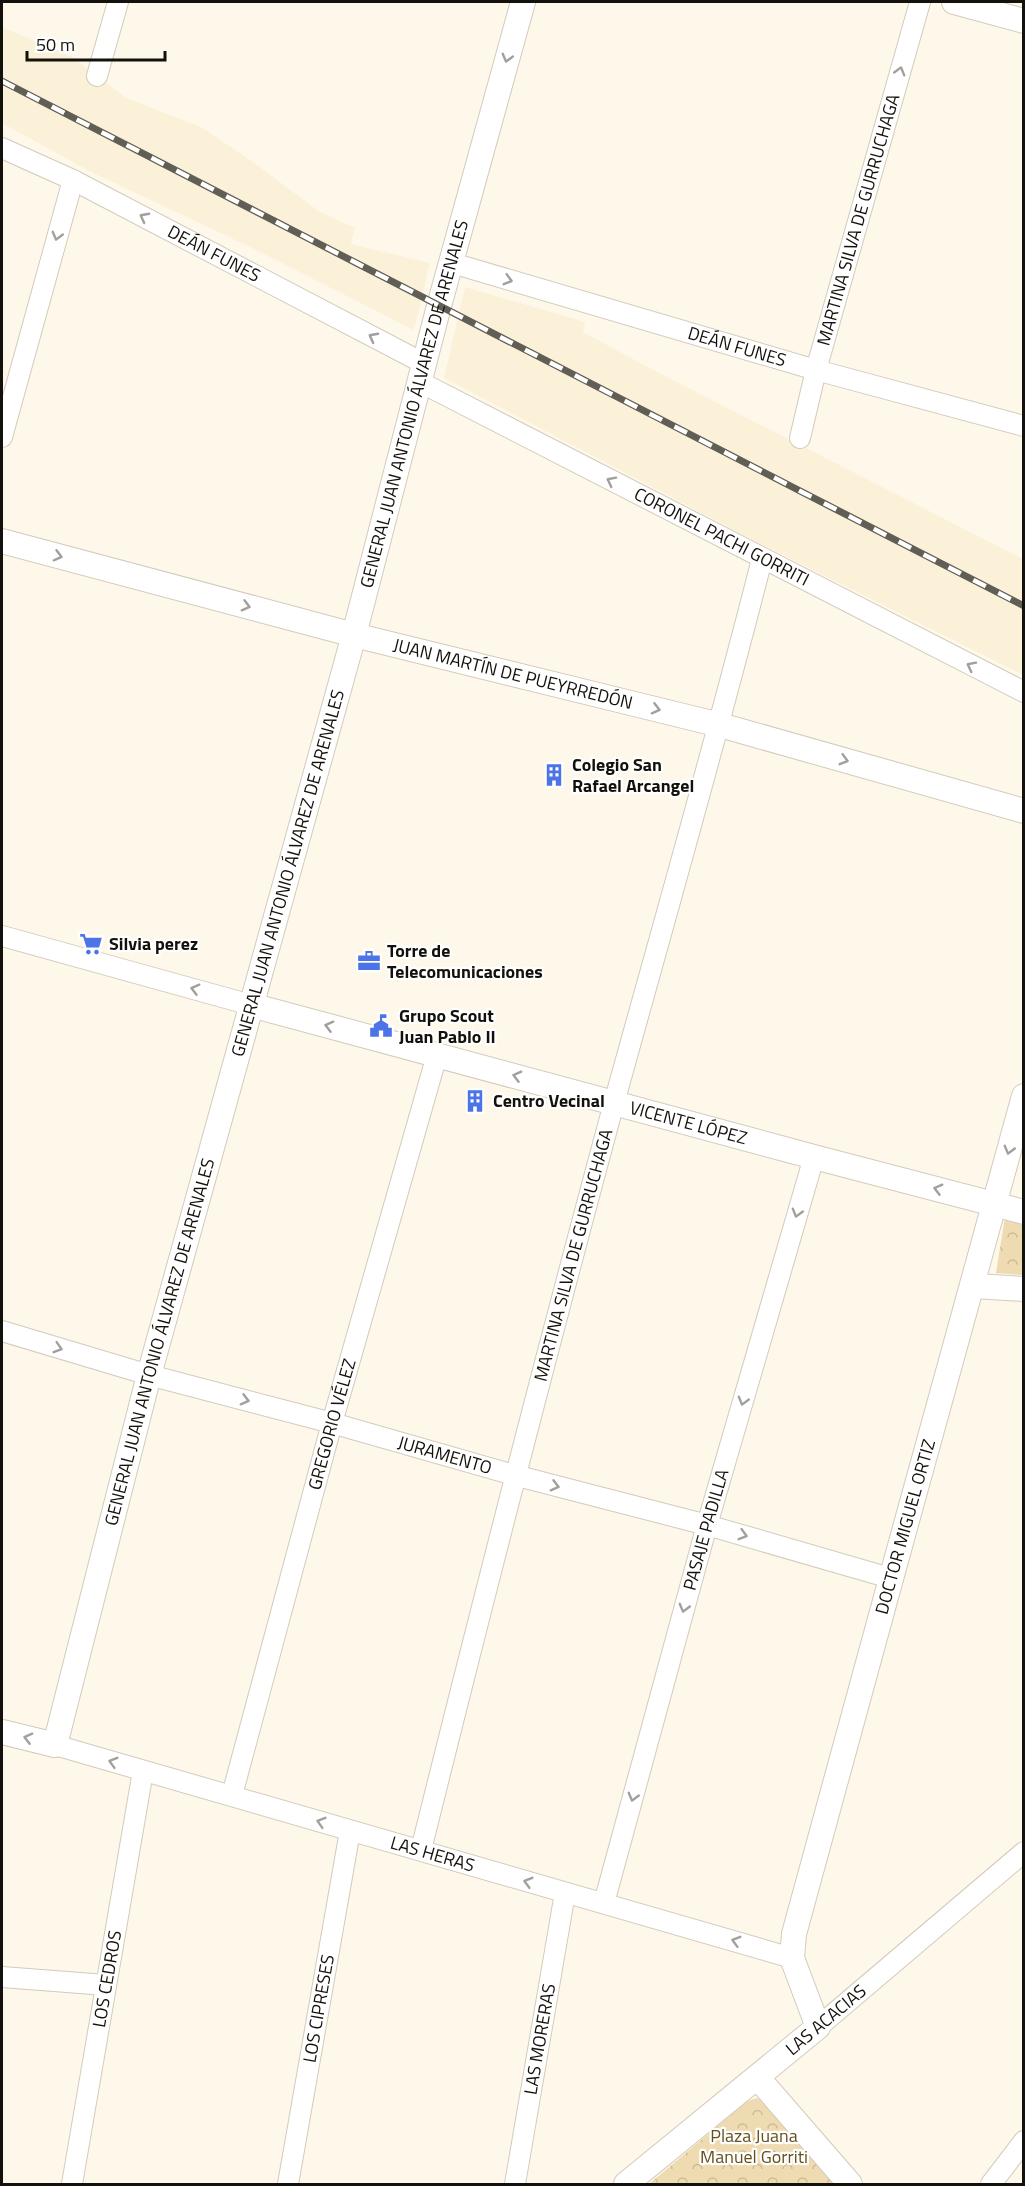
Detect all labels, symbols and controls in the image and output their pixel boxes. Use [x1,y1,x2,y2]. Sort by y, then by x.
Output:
scale bar [27,24,165,62]
text: 50 m [36,31,75,58]
one-way arrow [502,53,515,63]
one-way arrow [893,67,905,77]
street label: MARTINA SILVA DE GURRUCHAGA [810,90,906,349]
one-way arrow [140,213,151,224]
street label: GENERAL JUAN ANTONIO ÁLVAREZ DE ARENALES [353,217,475,591]
street label: DEÁN FUNES [163,218,265,289]
one-way arrow [52,230,64,241]
one-way arrow [502,273,513,285]
street label: DEÁN FUNES [685,319,790,374]
one-way arrow [368,332,379,344]
one-way arrow [607,477,617,488]
street label: CORONEL PACHI GORRITI [629,480,814,593]
one-way arrow [53,548,63,561]
one-way arrow [241,599,251,611]
street label: JUAN MARTÍN DE PUEYRREDÓN [391,631,636,716]
one-way arrow [967,662,978,673]
street label: GENERAL JUAN ANTONIO ÁLVAREZ DE ARENALES [224,687,351,1060]
one-way arrow [651,702,661,715]
place label: Colegio San Rafael Arcangel [572,751,694,799]
one-way arrow [838,753,849,765]
building icon: Colegio San Rafael Arcangel [541,762,567,788]
place label: Silvia perez [109,930,198,957]
supermarket icon: Silvia perez [78,931,104,957]
place label: Torre de Telecomunicaciones [387,937,543,985]
office icon: Torre de Telecomunicaciones [356,948,382,974]
one-way arrow [190,984,201,996]
place label: Grupo Scout Juan Pablo II [399,1002,496,1050]
public building icon: Grupo Scout Juan Pablo II [368,1013,394,1039]
one-way arrow [324,1020,334,1033]
one-way arrow [513,1071,523,1084]
place label: Centro Vecinal [493,1087,605,1114]
building icon: Centro Vecinal [462,1088,488,1114]
street label: VICENTE LÓPEZ [627,1094,750,1151]
street label: MARTINA SILVA DE GURRUCHAGA [527,1126,619,1384]
one-way arrow [1004,1144,1016,1155]
street label: GENERAL JUAN ANTONIO ÁLVAREZ DE ARENALES [97,1155,221,1529]
one-way arrow [933,1184,943,1197]
one-way arrow [792,1207,804,1218]
one-way arrow [52,1340,62,1353]
street label: GREGORIO VÉLEZ [301,1355,363,1493]
one-way arrow [240,1393,250,1406]
one-way arrow [738,1395,750,1405]
street label: JURAMENTO [395,1428,495,1481]
street label: DOCTOR MIGUEL ORTIZ [868,1436,942,1617]
street label: PASAJE PADILLA [676,1465,736,1593]
one-way arrow [549,1478,559,1491]
one-way arrow [738,1528,748,1541]
one-way arrow [679,1603,691,1613]
one-way arrow [23,1733,33,1746]
one-way arrow [108,1757,119,1769]
one-way arrow [628,1791,641,1801]
one-way arrow [316,1817,327,1829]
street label: LAS HERAS [387,1829,478,1879]
one-way arrow [523,1877,534,1889]
street label: LOS CEDROS [85,1928,128,2030]
one-way arrow [731,1936,741,1949]
street label: LOS CIPRESES [296,1952,341,2065]
street label: LAS ACACIAS [779,1978,872,2062]
street label: LAS MORERAS [517,1981,562,2097]
park label: Plaza Juana Manuel Gorriti [700,2122,808,2170]

